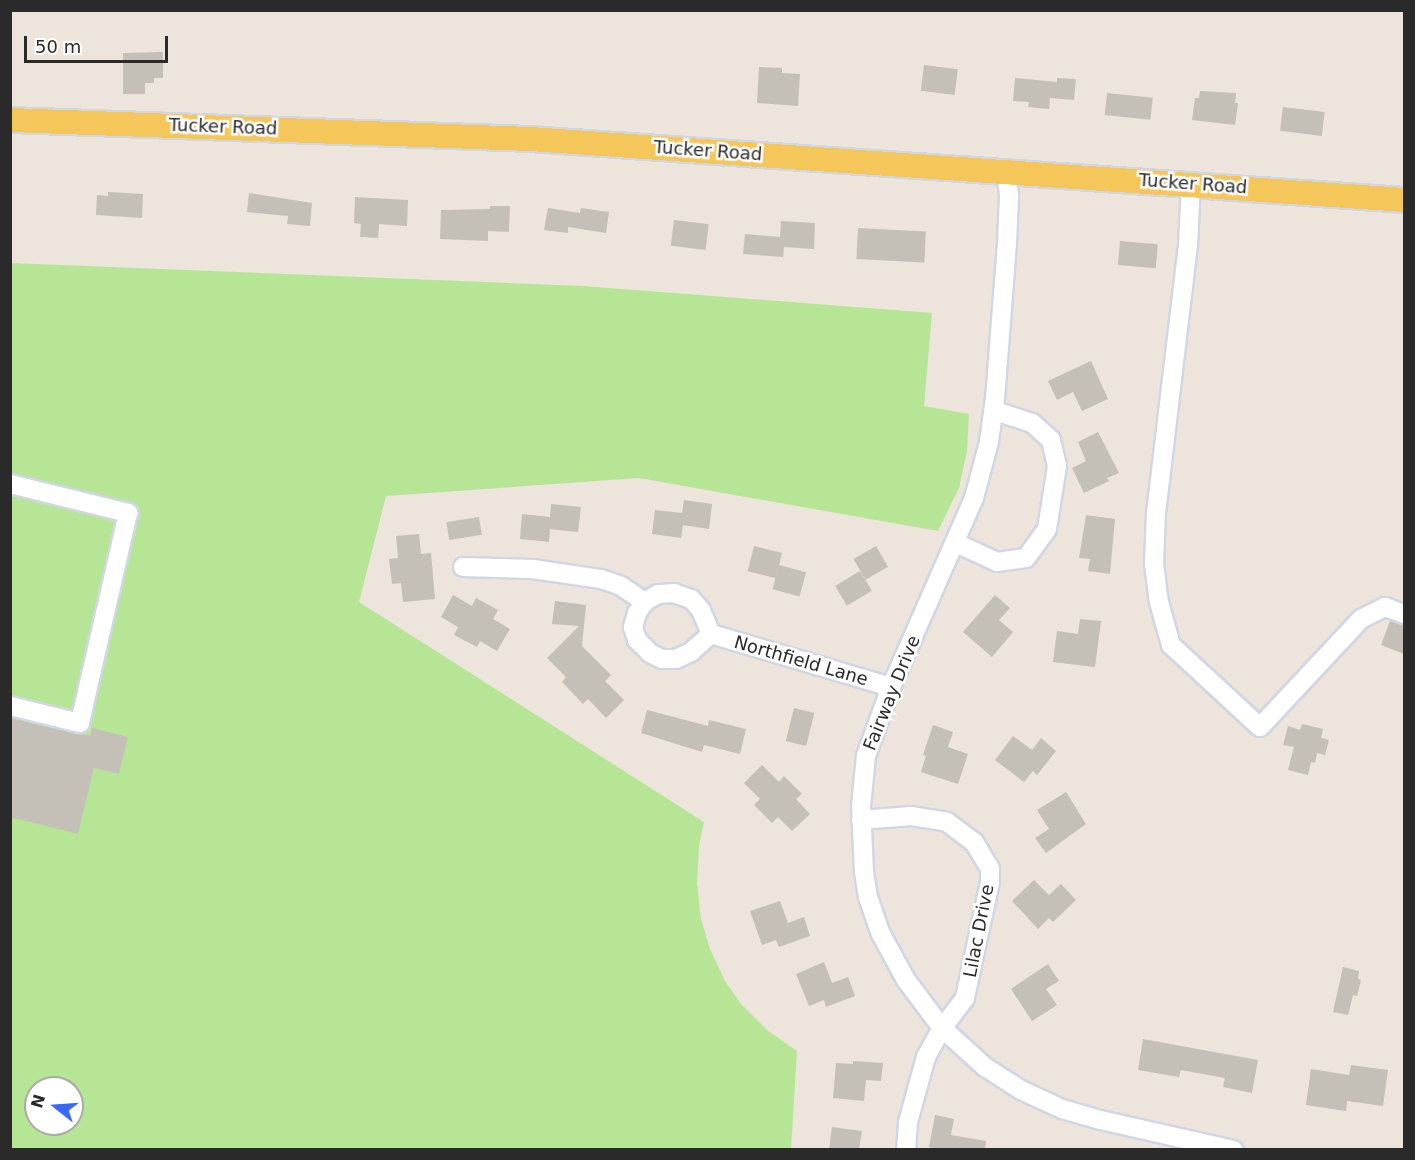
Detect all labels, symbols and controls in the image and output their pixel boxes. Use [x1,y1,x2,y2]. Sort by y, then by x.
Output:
scale bar [27,24,171,62]
text: 50 m [35,36,81,57]
street label: Tucker Road [168,114,278,140]
street label: Tucker Road [653,136,763,166]
street label: Tucker Road [1138,169,1248,199]
street label: Northfield Lane [731,632,871,690]
street label: Fairway Drive [859,632,925,754]
street label: Lilac Drive [959,882,999,980]
north arrow [24,1076,84,1136]
text: N [27,1092,49,1110]

